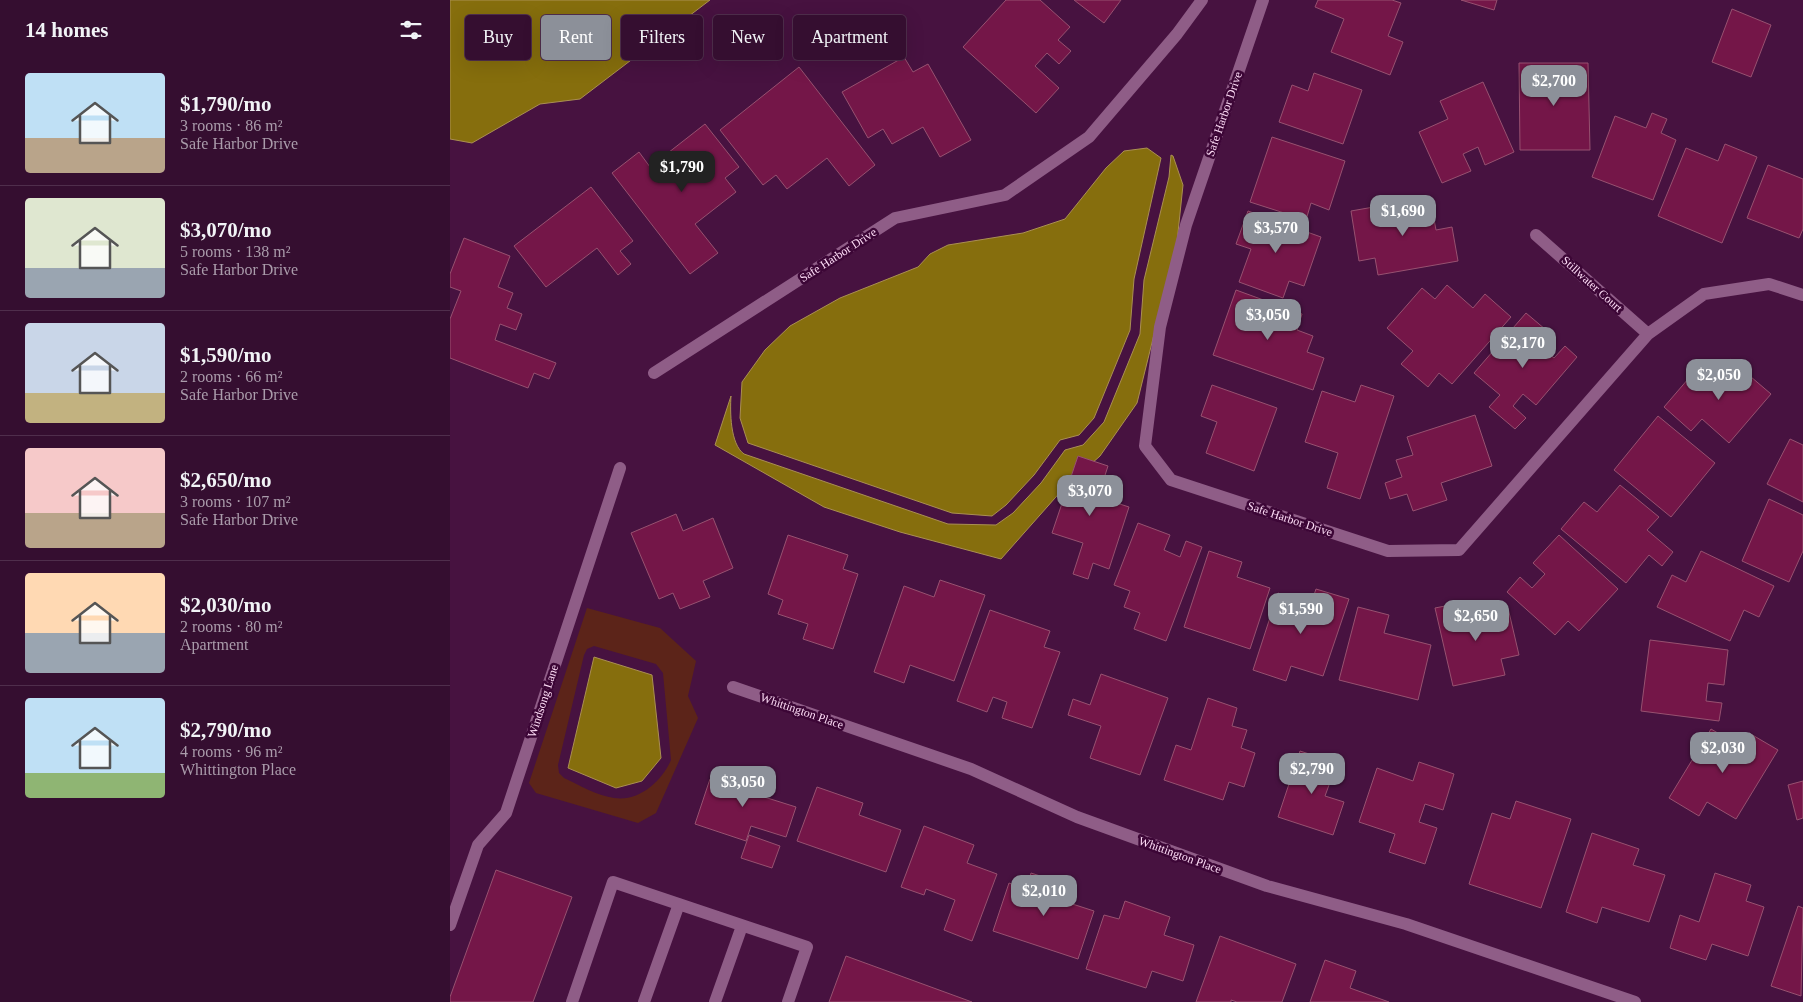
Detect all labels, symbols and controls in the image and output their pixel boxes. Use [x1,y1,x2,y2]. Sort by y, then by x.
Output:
chip: Buy [465,15,531,60]
chip: Rent [541,15,611,60]
chip: Filters [621,15,703,60]
chip: New [713,15,783,60]
chip: Apartment [793,15,906,60]
icon: filters [397,16,425,44]
text: 14 homes [25,18,108,42]
pin: $2,700 [1513,64,1595,107]
street label: Safe Harbor Drive [1203,70,1245,158]
text: $2,700 [1532,72,1576,89]
text: $1,790/mo [180,92,272,116]
icon: home [65,93,125,153]
text: 3 rooms · 86 m² [180,117,283,134]
text: Safe Harbor Drive [180,135,298,152]
pin: $1,790 [641,150,723,193]
text: $1,790 [660,158,704,175]
pin: $1,690 [1362,194,1444,237]
text: $1,690 [1381,202,1425,219]
pin: $3,570 [1235,212,1317,254]
icon: home [65,218,125,278]
text: $3,070/mo [180,218,272,242]
text: $3,570 [1254,219,1298,236]
street label: Safe Harbor Drive [797,225,879,285]
text: 5 rooms · 138 m² [180,243,291,260]
street label: Stillwater Court [1559,253,1626,315]
text: Safe Harbor Drive [180,261,298,278]
pin: $3,050 [1227,298,1309,341]
text: $3,050 [1246,306,1290,323]
pin: $2,170 [1482,326,1564,369]
text: $2,170 [1501,334,1545,351]
icon: home [65,343,125,403]
text: $1,590/mo [180,343,272,367]
pin: $2,050 [1678,358,1760,401]
text: $2,050 [1697,366,1741,383]
text: 2 rooms · 66 m² [180,368,283,385]
text: Safe Harbor Drive [180,386,298,403]
icon: home [65,468,125,528]
text: $2,650/mo [180,468,272,492]
pin: $3,070 [1049,474,1131,517]
text: $3,070 [1068,482,1112,499]
text: 3 rooms · 107 m² [180,493,291,510]
street label: Safe Harbor Drive [1246,499,1334,539]
text: Safe Harbor Drive [180,511,298,528]
pin: $1,590 [1260,592,1342,635]
icon: home [65,593,125,653]
text: $2,030/mo [180,593,272,617]
text: $1,590 [1279,600,1323,617]
pin: $2,650 [1435,600,1517,642]
text: $2,650 [1454,607,1498,624]
text: 2 rooms · 80 m² [180,618,283,635]
text: Apartment [180,636,248,653]
street label: Windsong Lane [525,663,561,739]
street label: Whittington Place [759,690,845,732]
icon: home [65,718,125,778]
text: $2,790/mo [180,718,272,742]
pin: $2,030 [1682,732,1764,774]
text: $2,030 [1701,739,1745,756]
text: 4 rooms · 96 m² [180,743,283,760]
pin: $2,790 [1271,752,1353,795]
text: $2,790 [1290,760,1334,777]
text: Whittington Place [180,761,296,778]
pin: $3,050 [702,766,784,808]
text: $3,050 [721,773,765,790]
street label: Whittington Place [1137,834,1223,876]
pin: $2,010 [1003,874,1085,917]
text: $2,010 [1022,882,1066,899]

